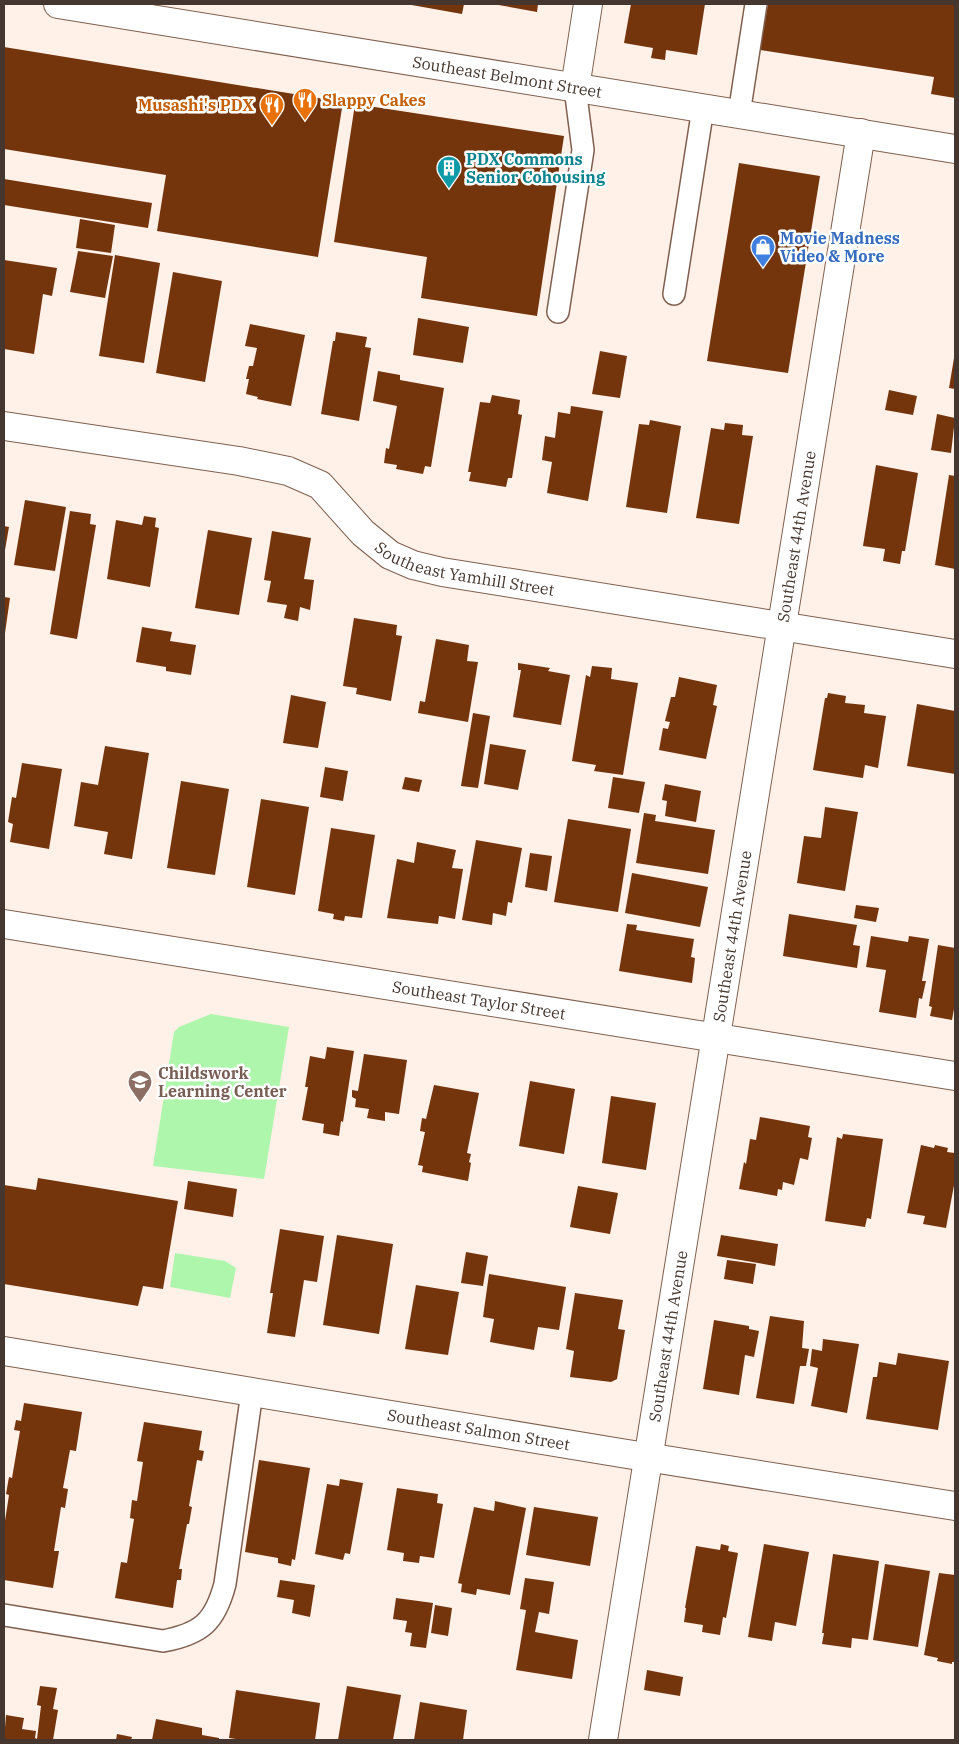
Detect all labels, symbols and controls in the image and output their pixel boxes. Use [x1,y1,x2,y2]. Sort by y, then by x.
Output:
street label: Southeast Belmont Street [411,51,604,102]
restaurant icon: Slappy Cakes [292,87,318,121]
place label: Slappy Cakes [322,90,426,110]
restaurant icon: Musashi's PDX [259,92,285,126]
place label: Musashi's PDX [138,95,254,115]
place label: PDX Commons Senior Cohousing [466,149,606,187]
building icon: PDX Commons Senior Cohousing [436,155,462,189]
place label: Movie Madness Video & More [780,228,900,266]
shop icon: Movie Madness Video & More [750,234,776,268]
street label: Southeast 44th Avenue [773,449,820,624]
street label: Southeast Yamhill Street [371,537,556,600]
street label: Southeast 44th Avenue [708,849,756,1023]
street label: Southeast Taylor Street [391,976,567,1024]
place label: Childswork Learning Center [158,1063,287,1101]
school or university icon: Childswork Learning Center [127,1069,153,1103]
street label: Southeast 44th Avenue [644,1249,691,1423]
street label: Southeast Salmon Street [386,1405,572,1454]

